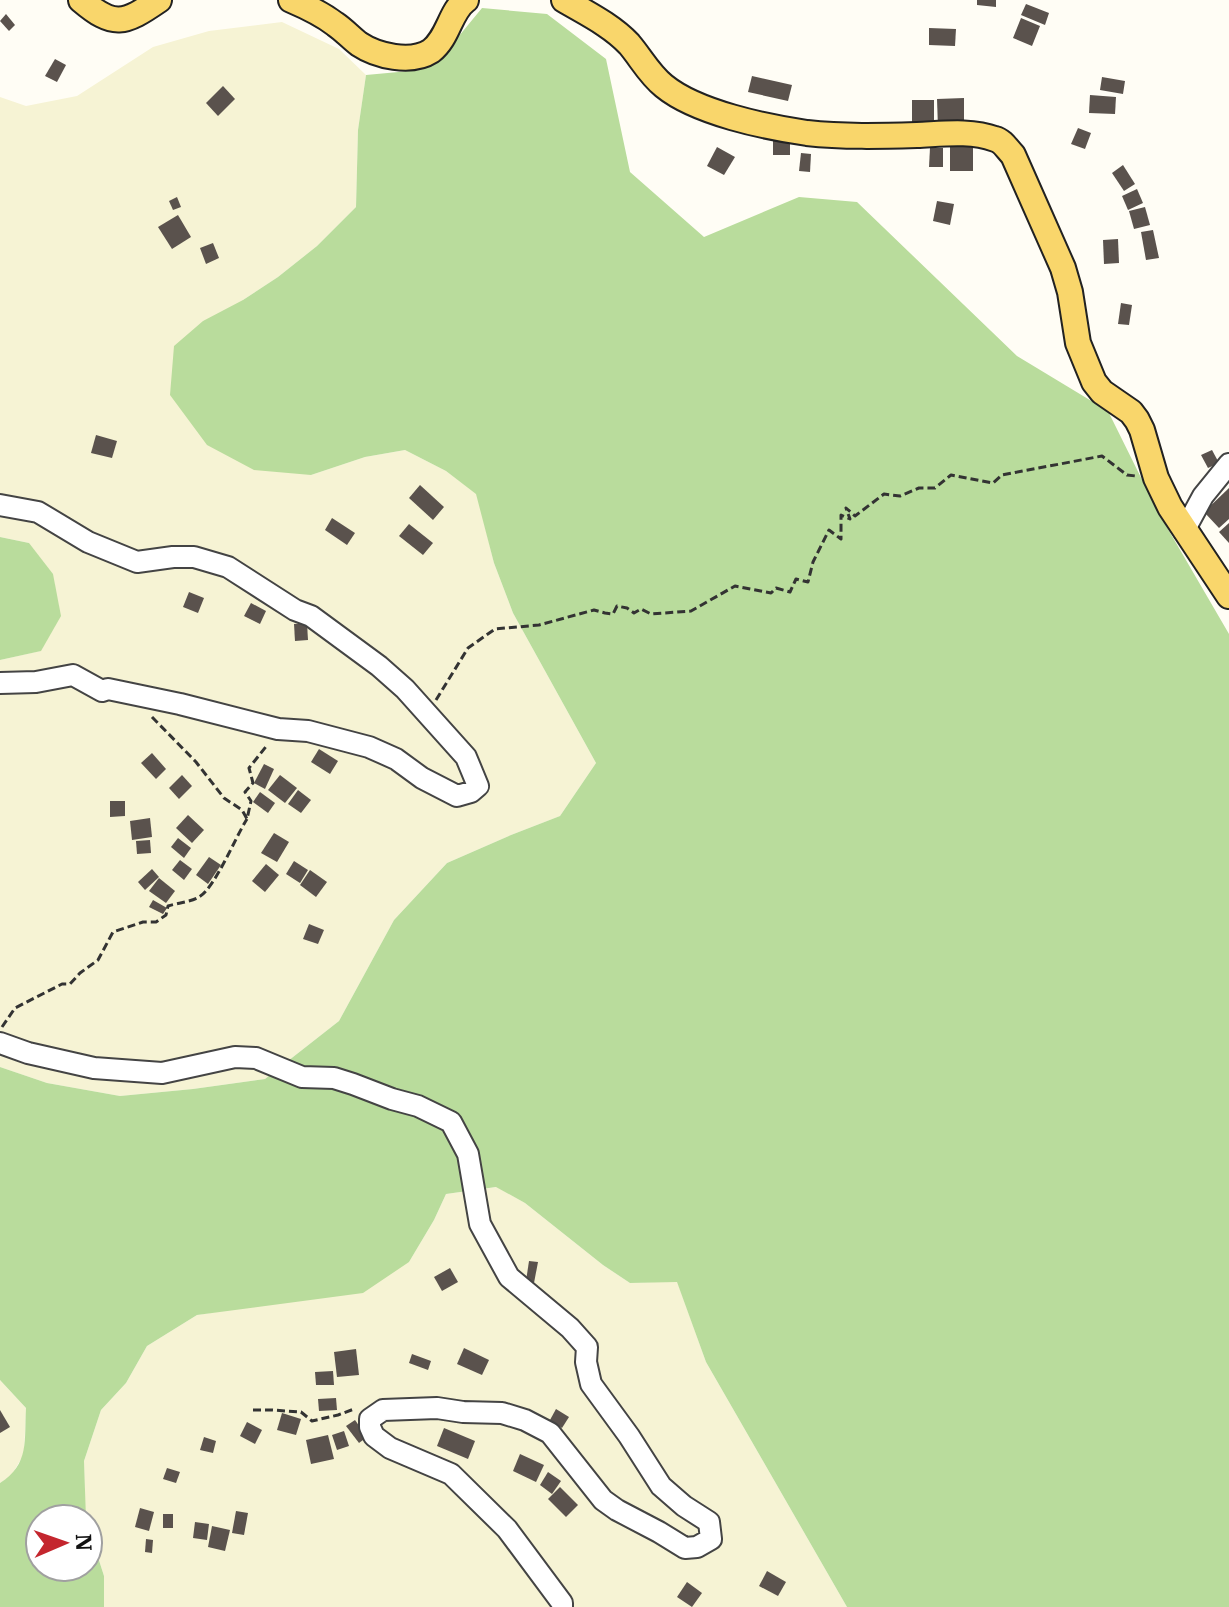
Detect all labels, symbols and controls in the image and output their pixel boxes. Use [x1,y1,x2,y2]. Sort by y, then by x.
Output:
north arrow [24,1503,104,1583]
text: N [70,1533,99,1551]

